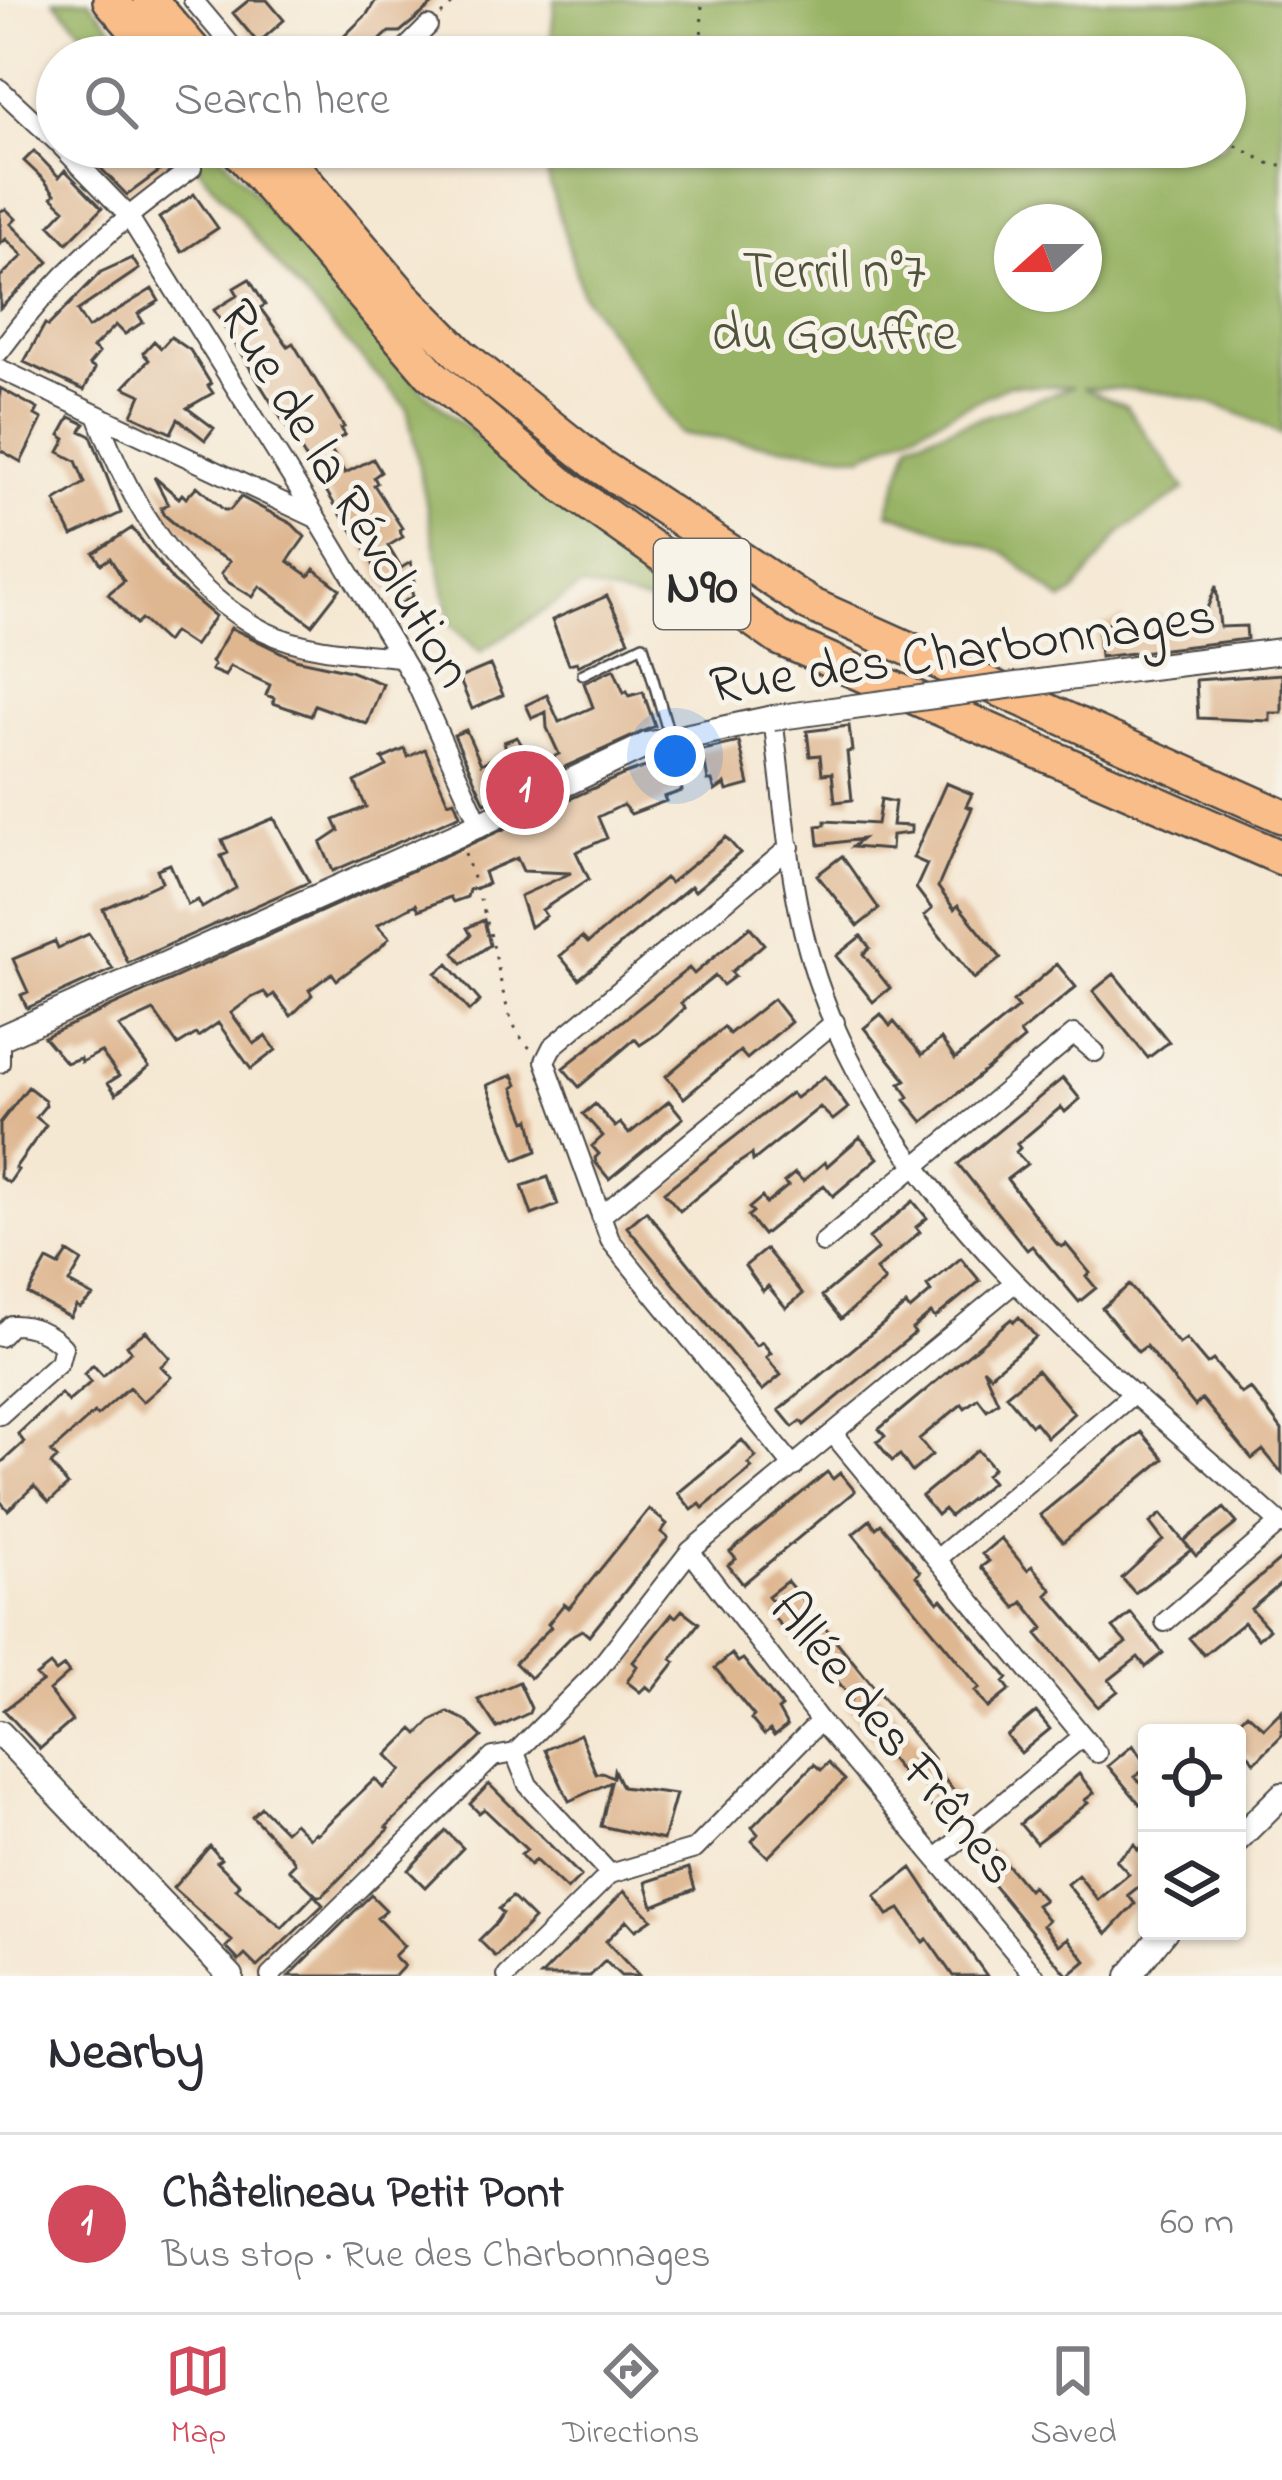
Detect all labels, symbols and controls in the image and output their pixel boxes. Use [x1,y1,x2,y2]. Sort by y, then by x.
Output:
search box [36,36,1246,168]
icon: search [78,69,144,135]
text: Search here [174,69,390,135]
north arrow [994,204,1102,312]
park label: Terril n°7 du Gouffre [711,235,957,375]
street label: Rue de la Révolution [196,286,490,705]
road number: N90 [654,539,750,629]
street label: Rue des Charbonnages [705,580,1221,729]
your location [645,726,705,786]
pin: 1 [486,745,564,835]
street label: Allée des Frênes [748,1576,1035,1904]
map controls [1138,1724,1246,1940]
button: locate [1138,1724,1246,1832]
button: layers [1138,1832,1246,1940]
text: Nearby [48,2017,204,2092]
text: Châtelineau Petit Pont [162,2162,564,2228]
text: 1 [81,2195,93,2252]
text: 60 m [1160,2195,1234,2252]
text: Bus stop · Rue des Charbonnages [162,2228,711,2285]
tab: Map [165,2338,231,2458]
tab: Directions [562,2338,700,2458]
tab: Saved [1030,2338,1117,2458]

